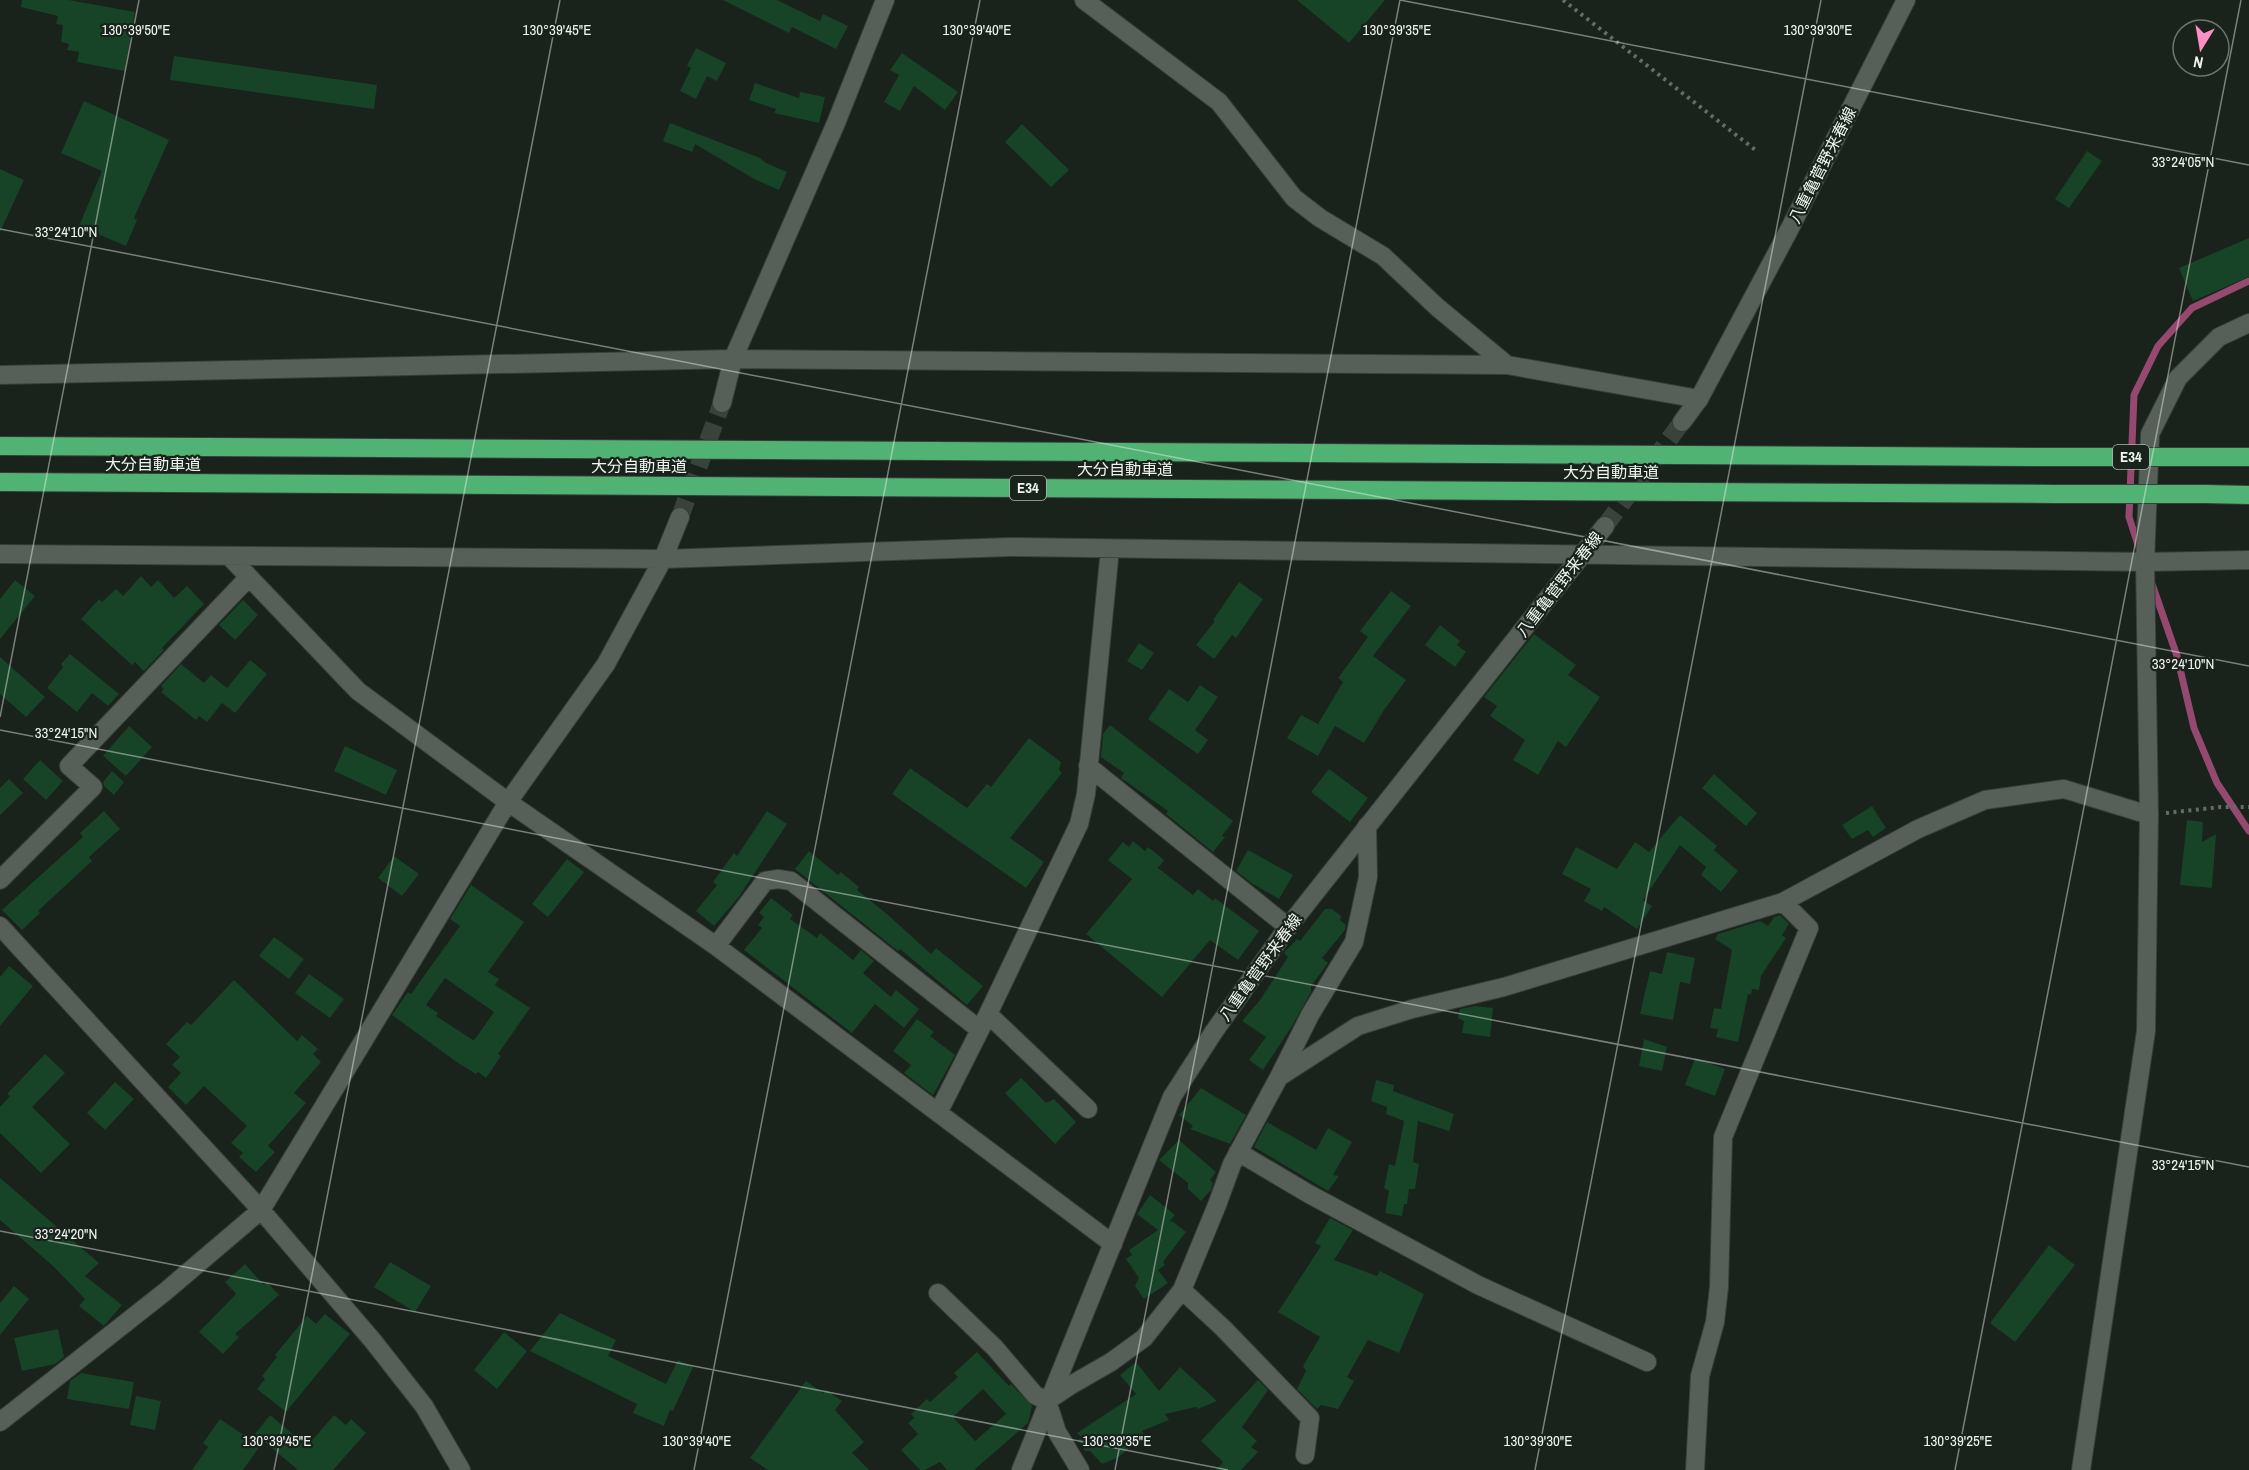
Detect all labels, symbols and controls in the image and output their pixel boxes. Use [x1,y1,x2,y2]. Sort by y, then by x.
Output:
north arrow [2171,18,2231,78]
text: 130°39'50"E [102,19,170,40]
text: 130°39'45"E [523,19,591,40]
text: 130°39'40"E [943,19,1011,40]
text: 130°39'35"E [1363,19,1431,40]
text: 130°39'30"E [1784,19,1852,40]
text: N [2191,51,2205,74]
street label: 八重亀菅野来春線 [1783,103,1861,227]
text: 33°24'05"N [2152,151,2214,172]
text: 33°24'10"N [35,221,97,242]
road number: E34 [2113,445,2149,469]
street label: 大分自動車道 [105,453,201,475]
street label: 大分自動車道 [591,455,687,477]
street label: 大分自動車道 [1077,458,1173,480]
street label: 大分自動車道 [1563,461,1659,483]
road number: E34 [1010,476,1046,500]
street label: 八重亀菅野来春線 [1511,527,1607,641]
text: 33°24'10"N [2152,653,2214,674]
text: 33°24'15"N [35,722,97,743]
street label: 八重亀菅野来春線 [1213,909,1307,1025]
text: 33°24'15"N [2152,1154,2214,1175]
text: 33°24'20"N [35,1223,97,1244]
text: 130°39'45"E [243,1430,311,1451]
text: 130°39'40"E [663,1430,731,1451]
text: 130°39'35"E [1083,1430,1151,1451]
text: 130°39'30"E [1504,1430,1572,1451]
text: 130°39'25"E [1924,1430,1992,1451]

